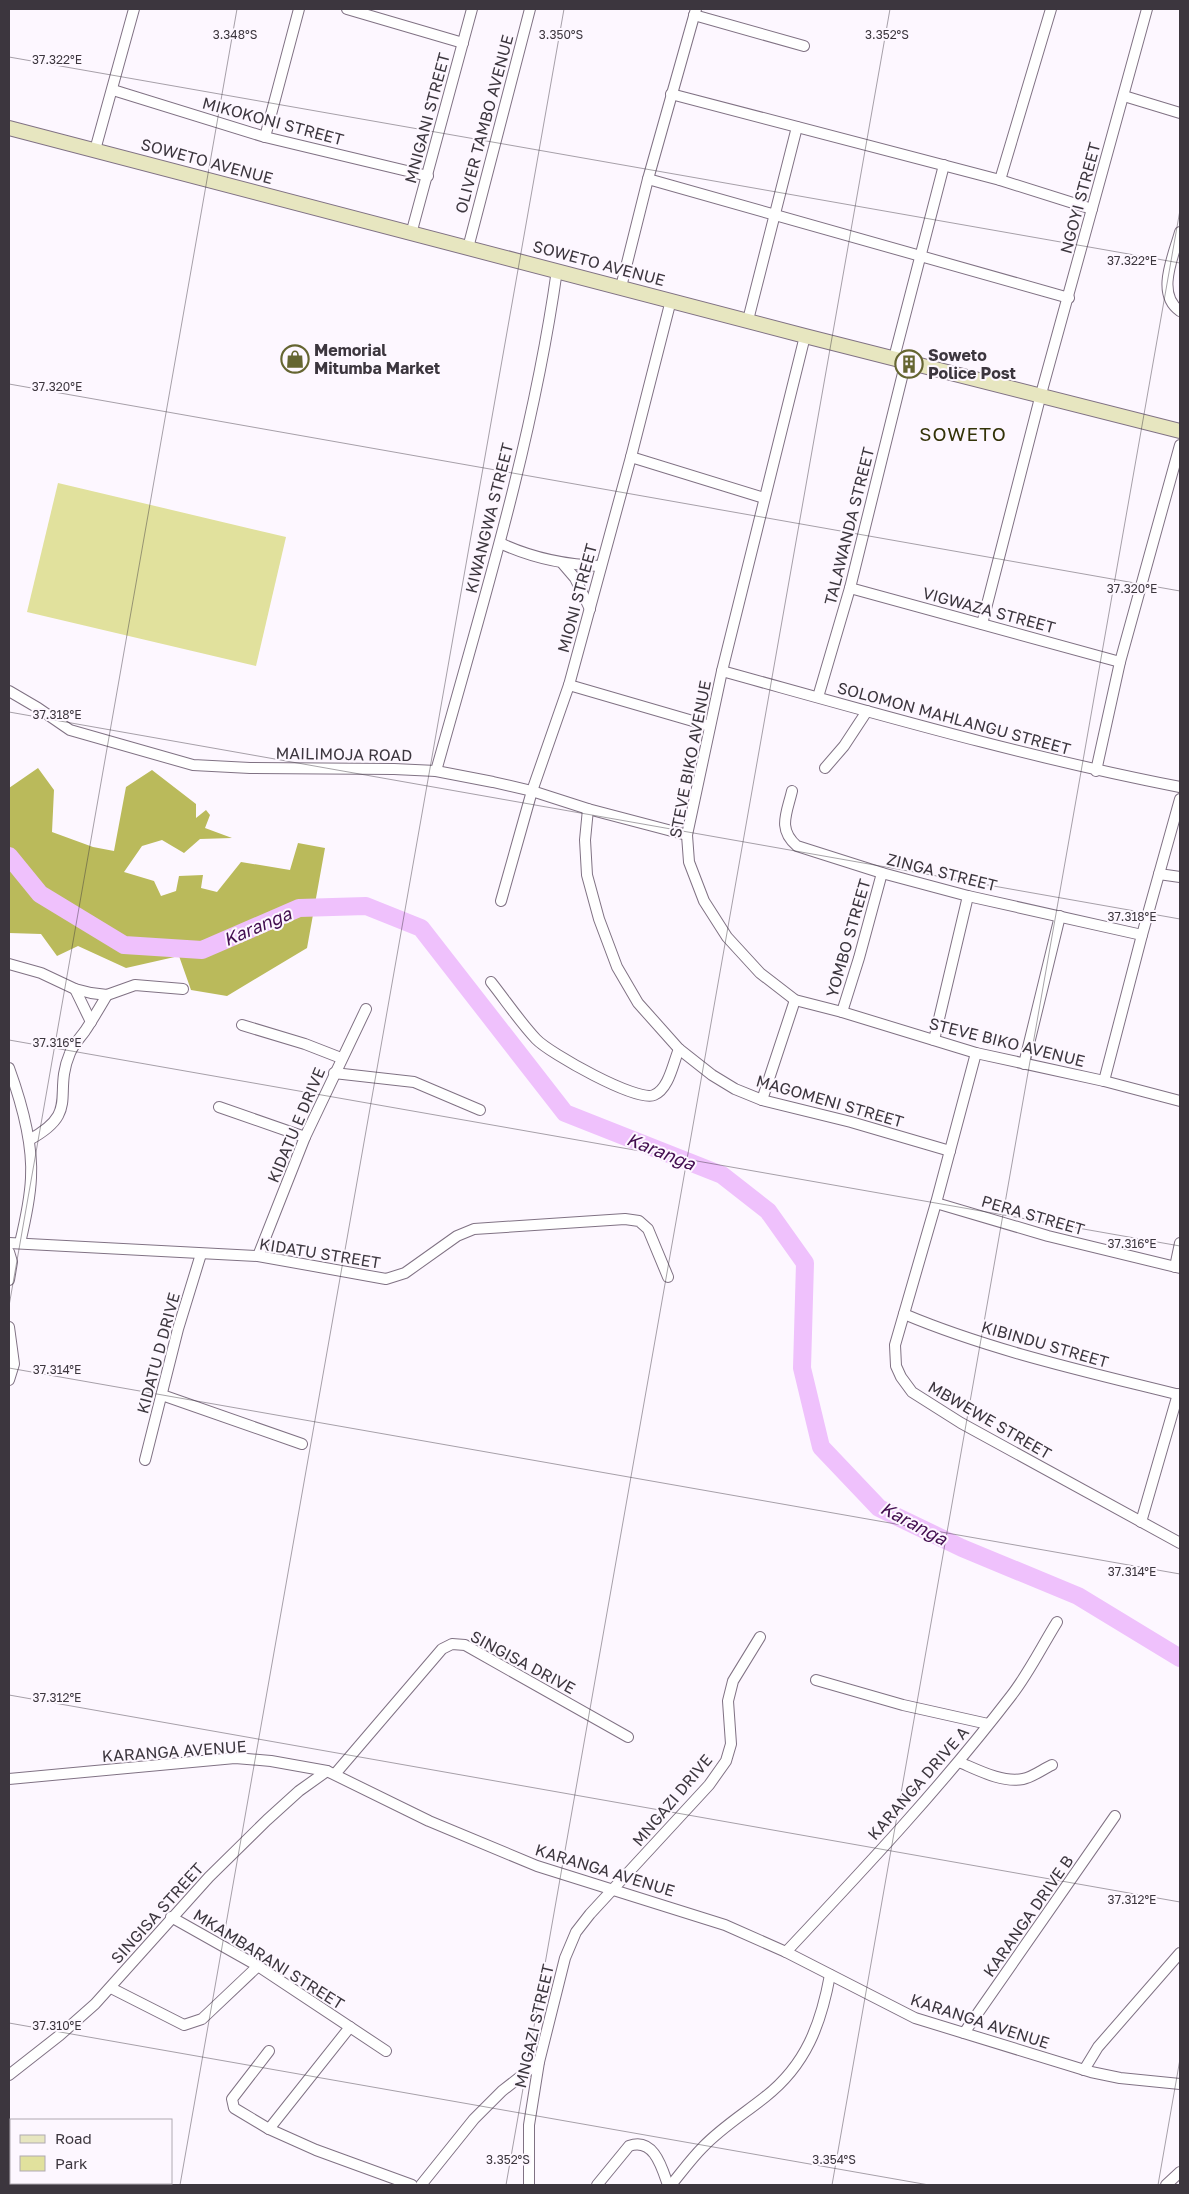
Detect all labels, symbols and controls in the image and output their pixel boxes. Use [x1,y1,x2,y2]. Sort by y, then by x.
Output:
text: 3.348°S [213,27,258,42]
text: 3.350°S [539,27,584,42]
text: 3.352°S [865,27,909,42]
street label: OLIVER TAMBO AVENUE [450,32,518,216]
street label: MNIGANI STREET [400,50,454,185]
text: 37.322°E [32,52,82,67]
street label: MIKOKONI STREET [200,93,346,150]
street label: SOWETO AVENUE [139,134,275,188]
street label: NGOYI STREET [1056,140,1105,256]
street label: SOWETO AVENUE [531,236,667,290]
text: 37.322°E [1107,253,1157,268]
place label: Memorial Mitumba Market [314,340,440,378]
shop icon: Memorial Mitumba Market [280,344,310,374]
place label: Soweto Police Post [928,345,1016,383]
building icon: Soweto Police Post [894,349,924,379]
text: 37.320°E [32,379,82,394]
district label: SOWETO [919,422,1007,445]
street label: KIWANGWA STREET [461,441,517,595]
street label: TALAWANDA STREET [820,445,878,607]
street label: MIONI STREET [553,541,601,655]
text: 37.320°E [1107,581,1157,596]
street label: VIGWAZA STREET [920,583,1058,637]
street label: SOLOMON MAHLANGU STREET [835,677,1073,759]
street label: STEVE BIKO AVENUE [665,679,715,839]
text: 37.318°E [32,707,82,722]
street label: MAILIMOJA ROAD [275,743,413,765]
street label: ZINGA STREET [885,849,999,895]
street label: YOMBO STREET [822,876,874,1000]
water label: Karanga [220,902,295,950]
text: 37.318°E [1107,909,1157,924]
street label: STEVE BIKO AVENUE [927,1013,1087,1071]
text: 37.316°E [32,1035,82,1050]
street label: KIDATU E DRIVE [263,1064,329,1186]
street label: MAGOMENI STREET [754,1070,906,1132]
water label: Karanga [624,1127,699,1175]
street label: PERA STREET [979,1191,1087,1239]
street label: KIDATU STREET [258,1234,382,1272]
text: 37.316°E [1107,1236,1157,1251]
street label: KIDATU D DRIVE [132,1290,184,1416]
street label: KIBINDU STREET [979,1316,1111,1372]
text: 37.314°E [33,1362,81,1377]
street label: MBWEWE STREET [925,1377,1055,1463]
water label: Karanga [877,1496,952,1550]
text: 37.314°E [1108,1564,1156,1579]
street label: SINGISA DRIVE [467,1626,579,1698]
text: 37.312°E [33,1690,81,1705]
street label: KARANGA DRIVE A [863,1722,973,1844]
street label: KARANGA AVENUE [101,1736,247,1766]
street label: MNGAZI DRIVE [628,1750,716,1850]
street label: KARANGA AVENUE [533,1839,677,1901]
street label: KARANGA DRIVE B [979,1851,1077,1981]
street label: SINGISA STREET [106,1858,208,1968]
text: 37.312°E [1108,1892,1156,1907]
street label: MKAMBARANI STREET [190,1904,348,2014]
street label: MNGAZI STREET [510,1962,558,2090]
street label: KARANGA AVENUE [908,1989,1052,2053]
text: 37.310°E [32,2018,82,2033]
legend [10,2119,172,2184]
text: Road [55,2129,92,2147]
text: 3.352°S [486,2152,530,2167]
text: 3.354°S [812,2152,856,2167]
text: Park [55,2154,88,2172]

